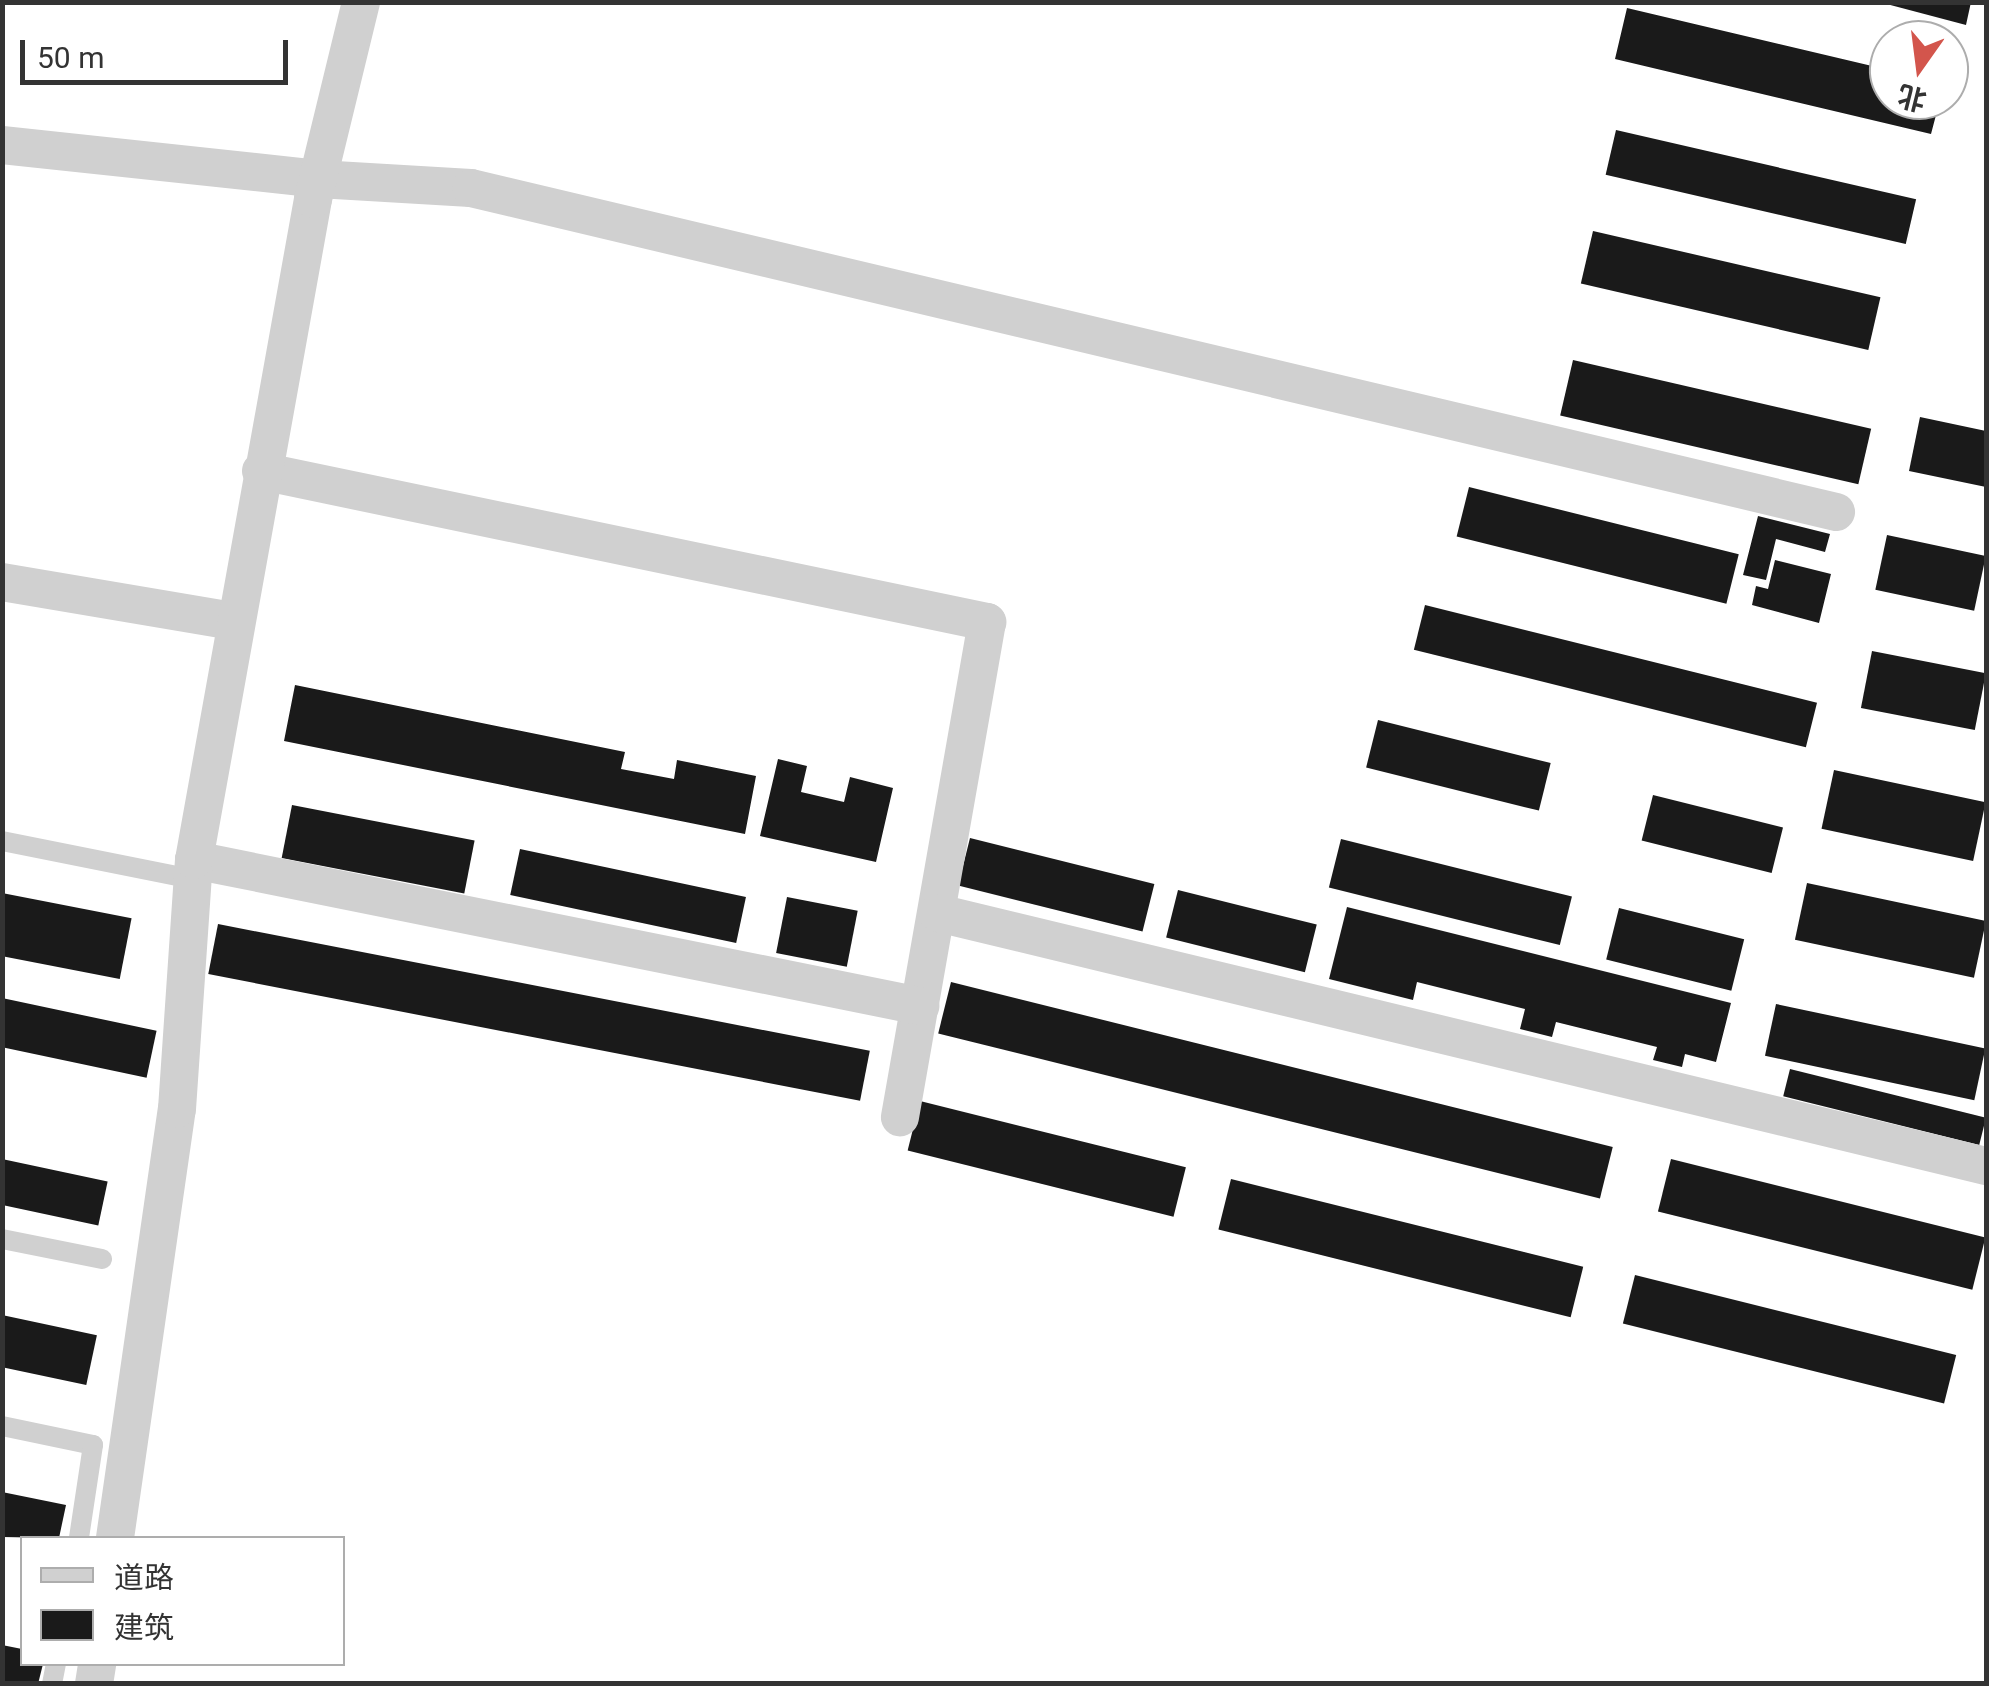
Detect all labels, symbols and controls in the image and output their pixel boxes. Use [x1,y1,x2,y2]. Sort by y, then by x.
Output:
scale bar [25,20,292,82]
north arrow [1869,20,1969,120]
text: 50 m [37,40,104,75]
text: 北 [1895,78,1930,117]
legend [20,1536,345,1666]
text: 道路 [114,1560,174,1595]
text: 建筑 [114,1610,174,1645]

